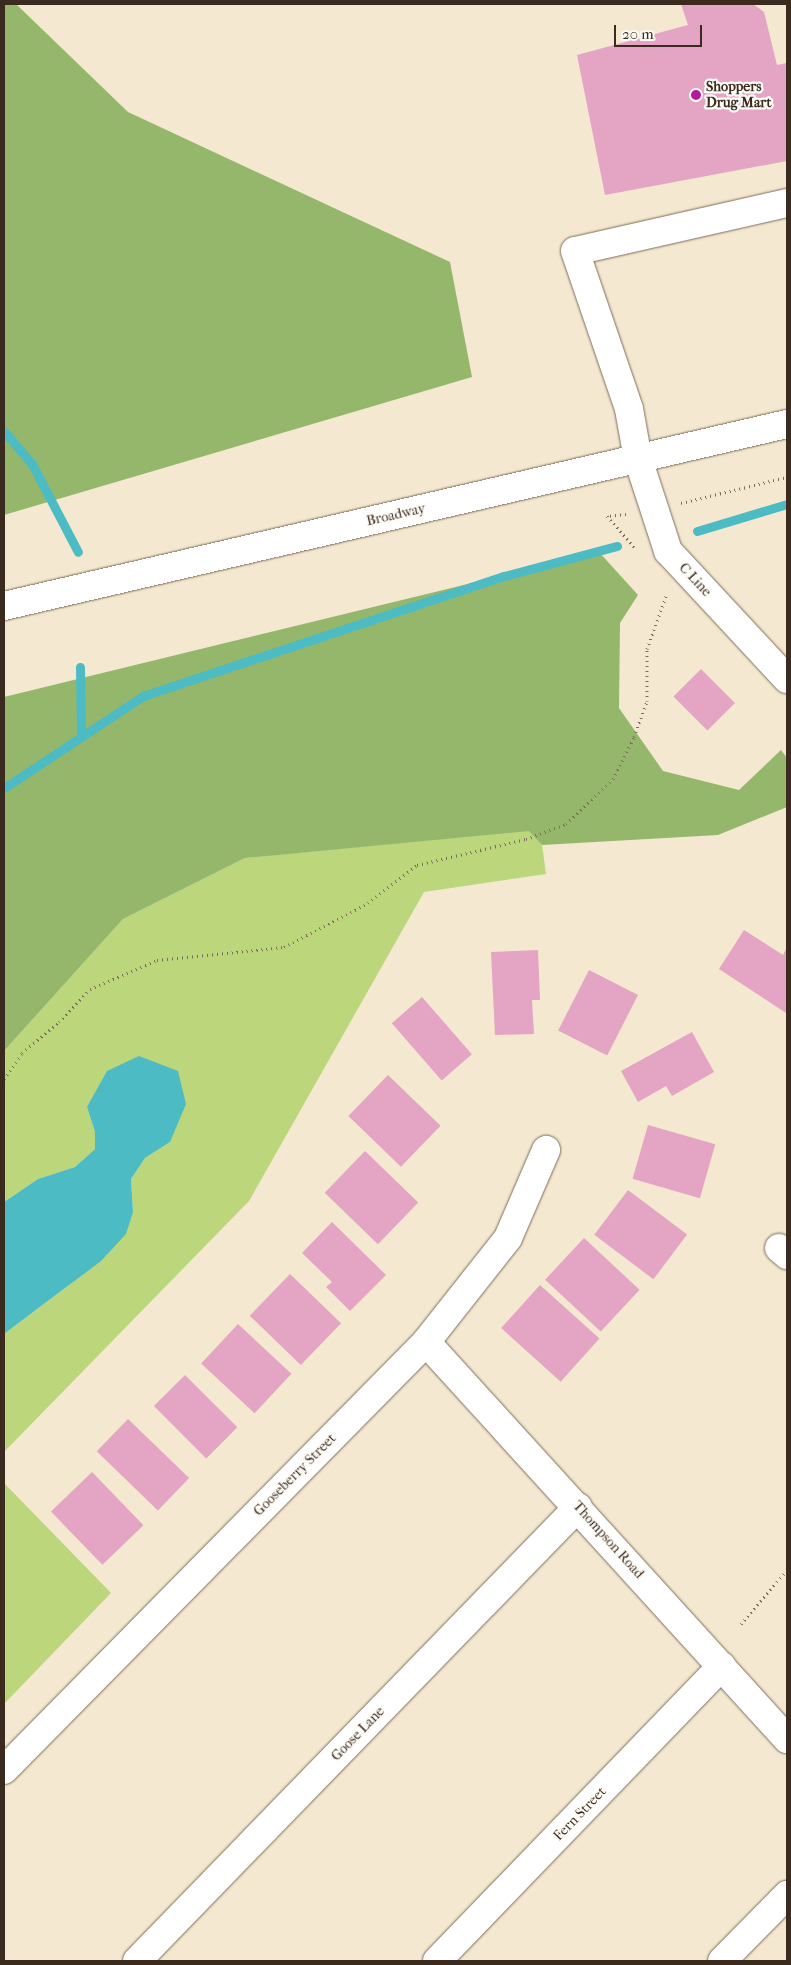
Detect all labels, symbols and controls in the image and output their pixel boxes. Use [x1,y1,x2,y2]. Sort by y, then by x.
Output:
scale bar [616,15,704,47]
text: 20 m [622,25,654,43]
place label: Shoppers Drug Mart [706,79,771,111]
marker: Shoppers Drug Mart [690,89,702,101]
street label: Broadway [365,500,427,530]
street label: C Line [675,560,715,600]
street label: Gooseberry Street [250,1430,340,1520]
street label: Thompson Road [569,1498,647,1582]
street label: Goose Lane [328,1703,388,1765]
street label: Fern Street [550,1784,610,1844]

